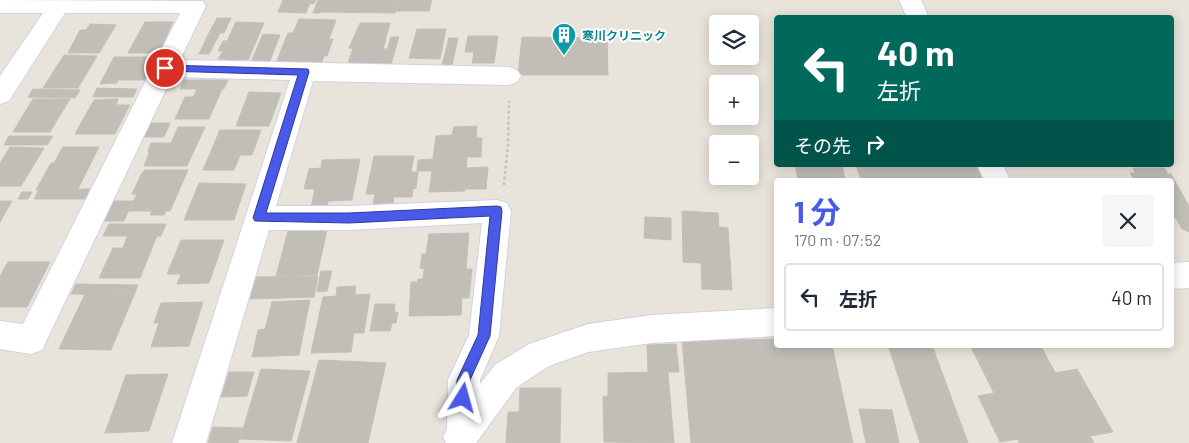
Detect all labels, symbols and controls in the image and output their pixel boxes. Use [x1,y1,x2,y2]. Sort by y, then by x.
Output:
map controls [709,15,759,185]
button: layers [709,15,759,65]
building icon: 寒川クリニック [551,22,577,56]
place label: 寒川クリニック [582,28,666,42]
text: 40 m [877,31,954,73]
icon: left [794,35,859,100]
pin [144,47,186,89]
icon: arrive [151,54,179,82]
button: + [709,75,759,125]
text: 左折 [877,77,921,103]
icon: right [861,130,889,158]
text: その先 [794,134,851,157]
button: − [709,135,759,185]
text: 1 分 [794,193,841,229]
button: close [1102,195,1154,247]
text: 170 m · 07:52 [794,230,881,249]
icon: left [796,283,824,311]
text: 40 m [1111,286,1152,309]
text: 左折 [839,287,877,310]
position arrow [436,371,488,423]

